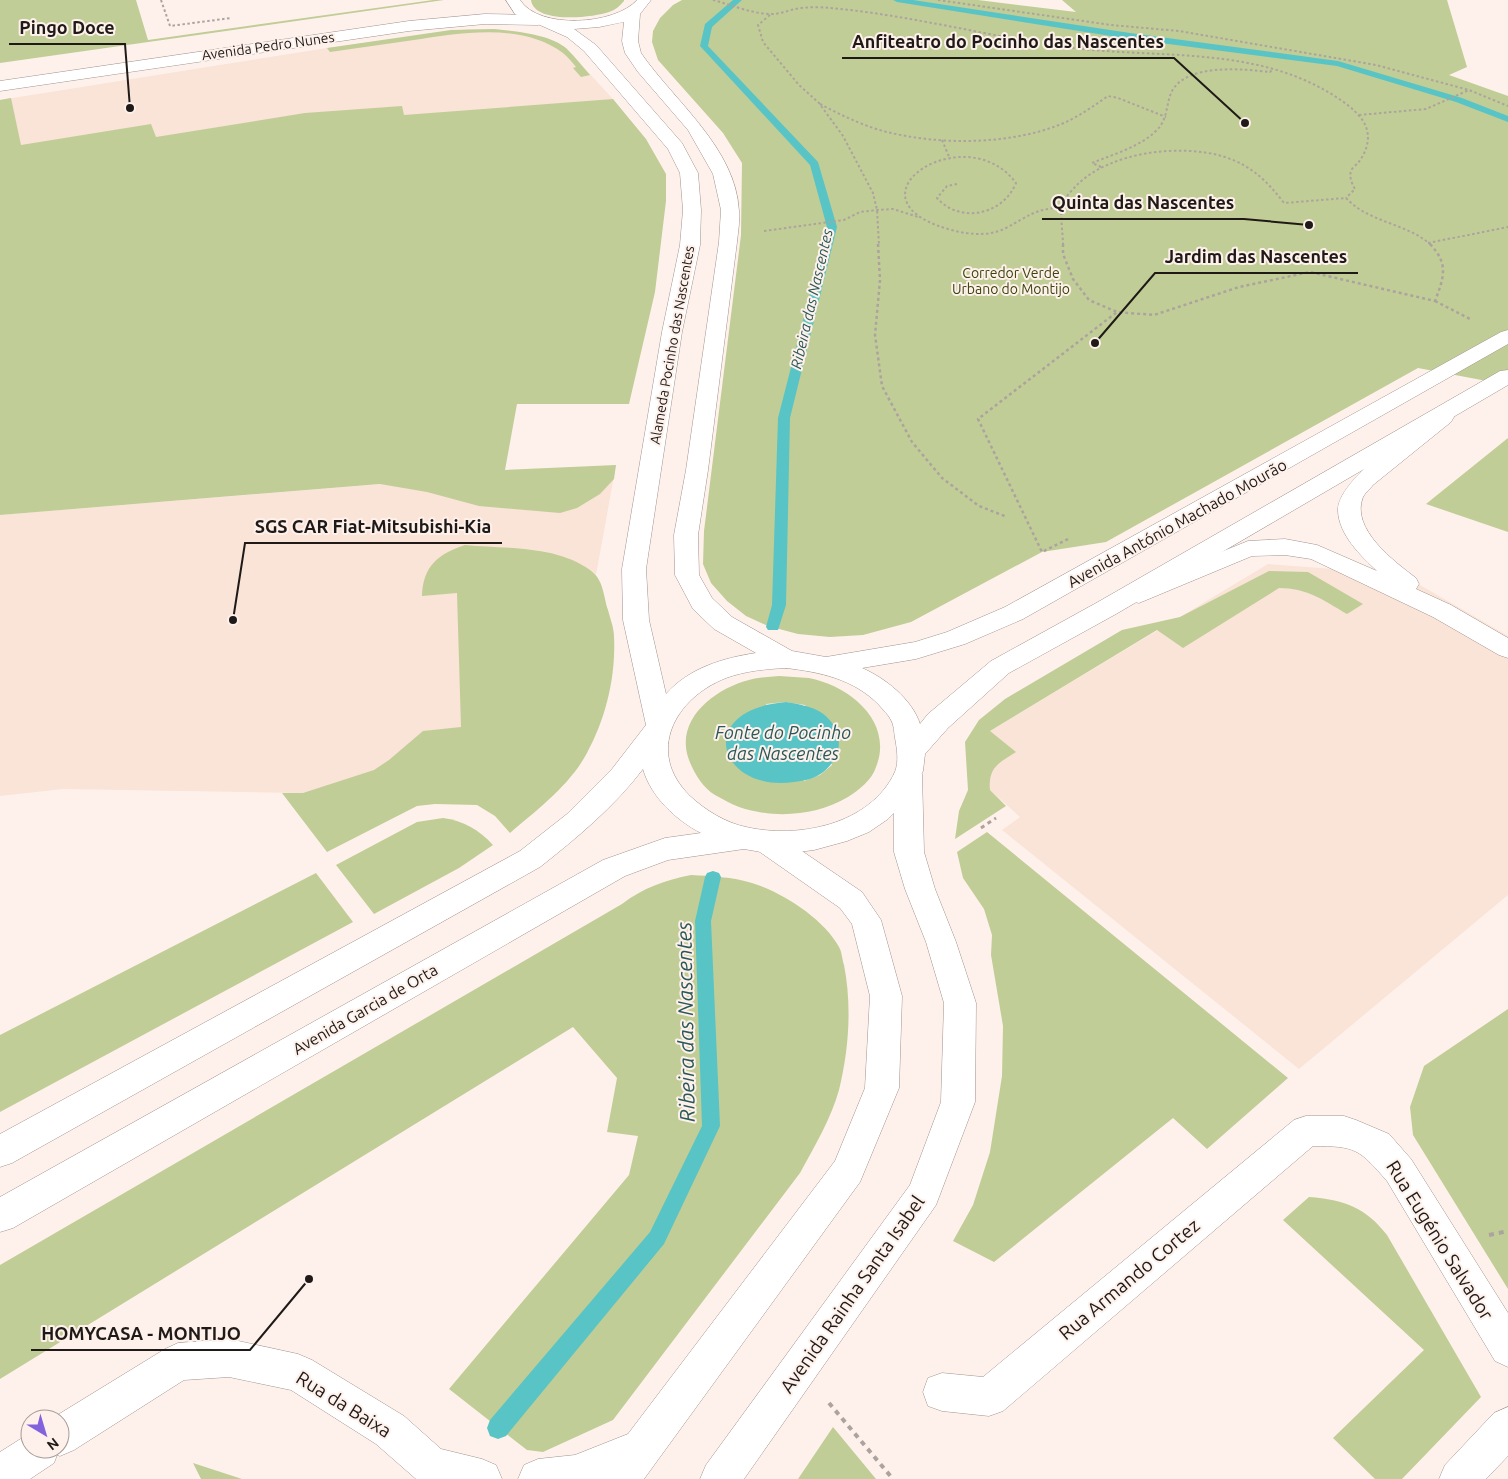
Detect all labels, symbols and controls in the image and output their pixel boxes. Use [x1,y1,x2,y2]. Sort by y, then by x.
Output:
callout: Pingo Doce [9,11,125,44]
text: Pingo Doce [19,17,115,37]
callout: Anfiteatro do Pocinho das Nascentes [842,25,1174,58]
street label: Avenida Pedro Nunes [201,29,335,63]
text: Anfiteatro do Pocinho das Nascentes [852,31,1164,51]
callout: Quinta das Nascentes [1042,186,1244,219]
text: Quinta das Nascentes [1052,192,1234,212]
water label: Ribeira das Nascentes [787,227,836,371]
callout: Jardim das Nascentes [1155,240,1358,273]
street label: Alameda Pocinho das Nascentes [647,244,697,446]
text: Jardim das Nascentes [1165,246,1347,266]
park label: Corredor Verde Urbano do Montijo [952,265,1070,297]
street label: Avenida António Machado Mourão [1064,455,1290,591]
callout: SGS CAR Fiat-Mitsubishi-Kia [245,510,502,543]
text: SGS CAR Fiat-Mitsubishi-Kia [255,516,491,536]
water label: Fonte do Pocinho das Nascentes [715,722,851,763]
water label: Ribeira das Nascentes [671,921,699,1122]
street label: Avenida Garcia de Orta [289,960,441,1058]
street label: Rua Eugénio Salvador [1382,1156,1498,1324]
street label: Avenida Rainha Santa Isabel [775,1191,929,1397]
street label: Rua Armando Cortez [1054,1214,1204,1344]
callout: HOMYCASA - MONTIJO [31,1317,250,1350]
text: HOMYCASA - MONTIJO [41,1323,241,1343]
street label: Rua da Baixa [292,1366,396,1442]
north arrow [20,1409,70,1459]
text: N [44,1435,62,1454]

